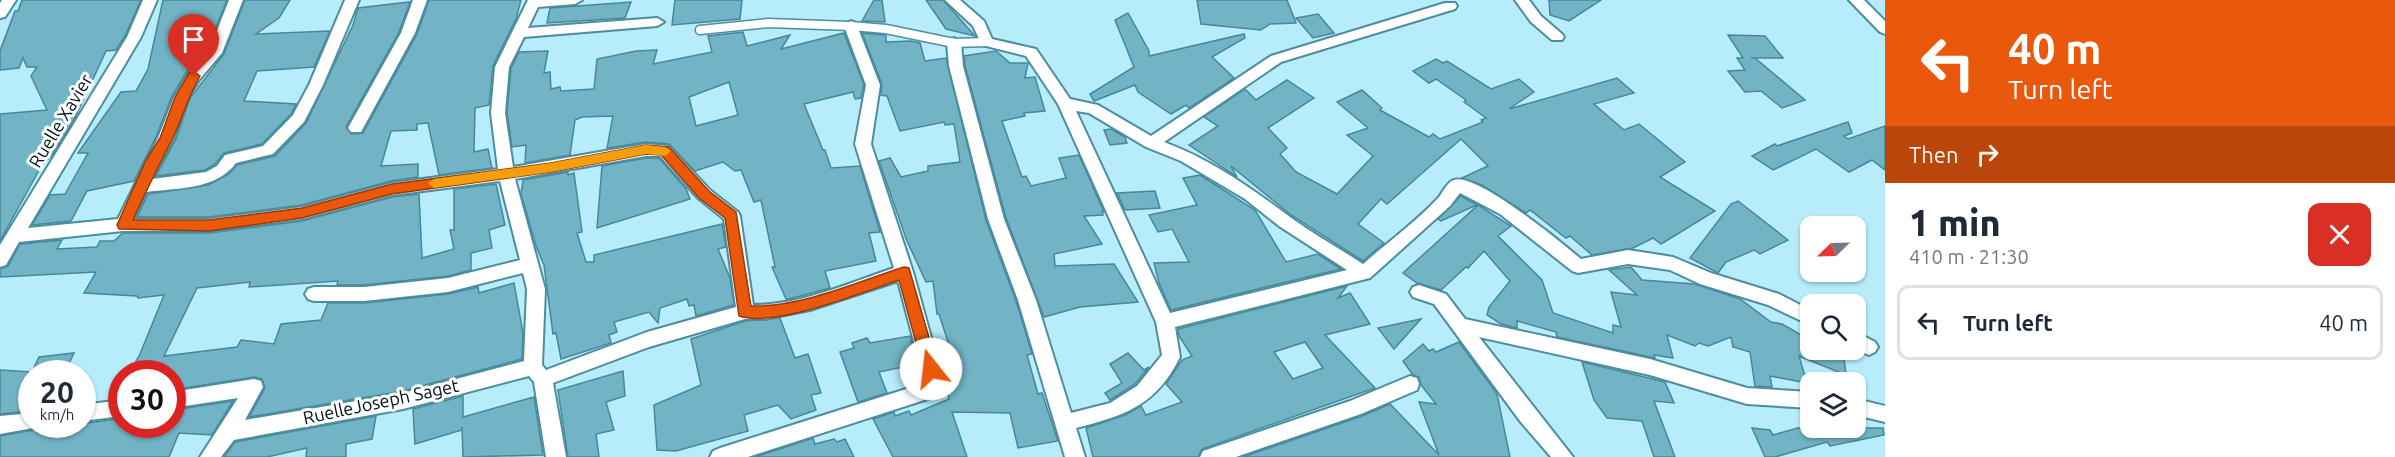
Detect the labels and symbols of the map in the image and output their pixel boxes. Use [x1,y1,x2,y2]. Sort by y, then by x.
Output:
pin [168,14,219,76]
street label: Ruelle Xavier [25,70,96,171]
north arrow [1800,216,1866,282]
position arrow [899,337,963,401]
speed limit sign: 30 [108,360,186,438]
street label: RuelleJoseph Saget [301,375,461,427]

